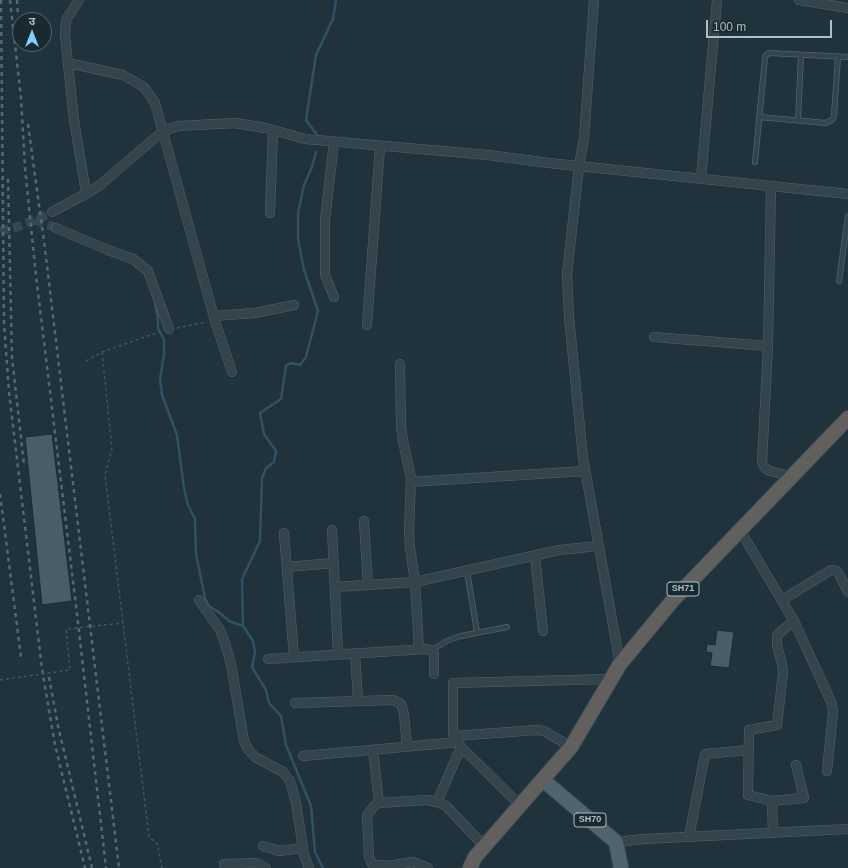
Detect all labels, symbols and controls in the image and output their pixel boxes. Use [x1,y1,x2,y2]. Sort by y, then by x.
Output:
north arrow [12,12,52,52]
scale bar [708,12,834,38]
text: उ [29,15,35,27]
text: 100 m [713,20,746,34]
road number: SH71 [667,582,699,596]
road number: SH70 [574,813,606,827]

